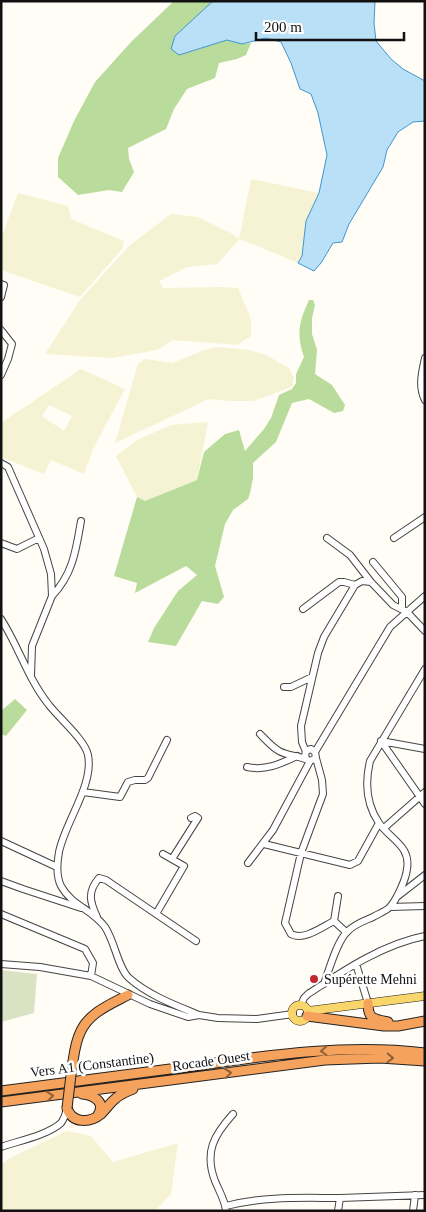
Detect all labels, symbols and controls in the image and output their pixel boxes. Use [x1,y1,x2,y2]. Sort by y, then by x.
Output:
scale bar [256,10,404,42]
text: 200 m [264,19,302,35]
place label: Supérette Mehni [324,972,417,987]
marker: Supérette Mehni [308,973,320,985]
one-way arrow [320,1045,328,1056]
street label: Rocade Ouest [171,1048,251,1074]
street label: Vers A1 (Constantine) [29,1050,155,1081]
one-way arrow [386,1053,394,1063]
one-way arrow [224,1068,232,1079]
one-way arrow [46,1091,54,1102]

